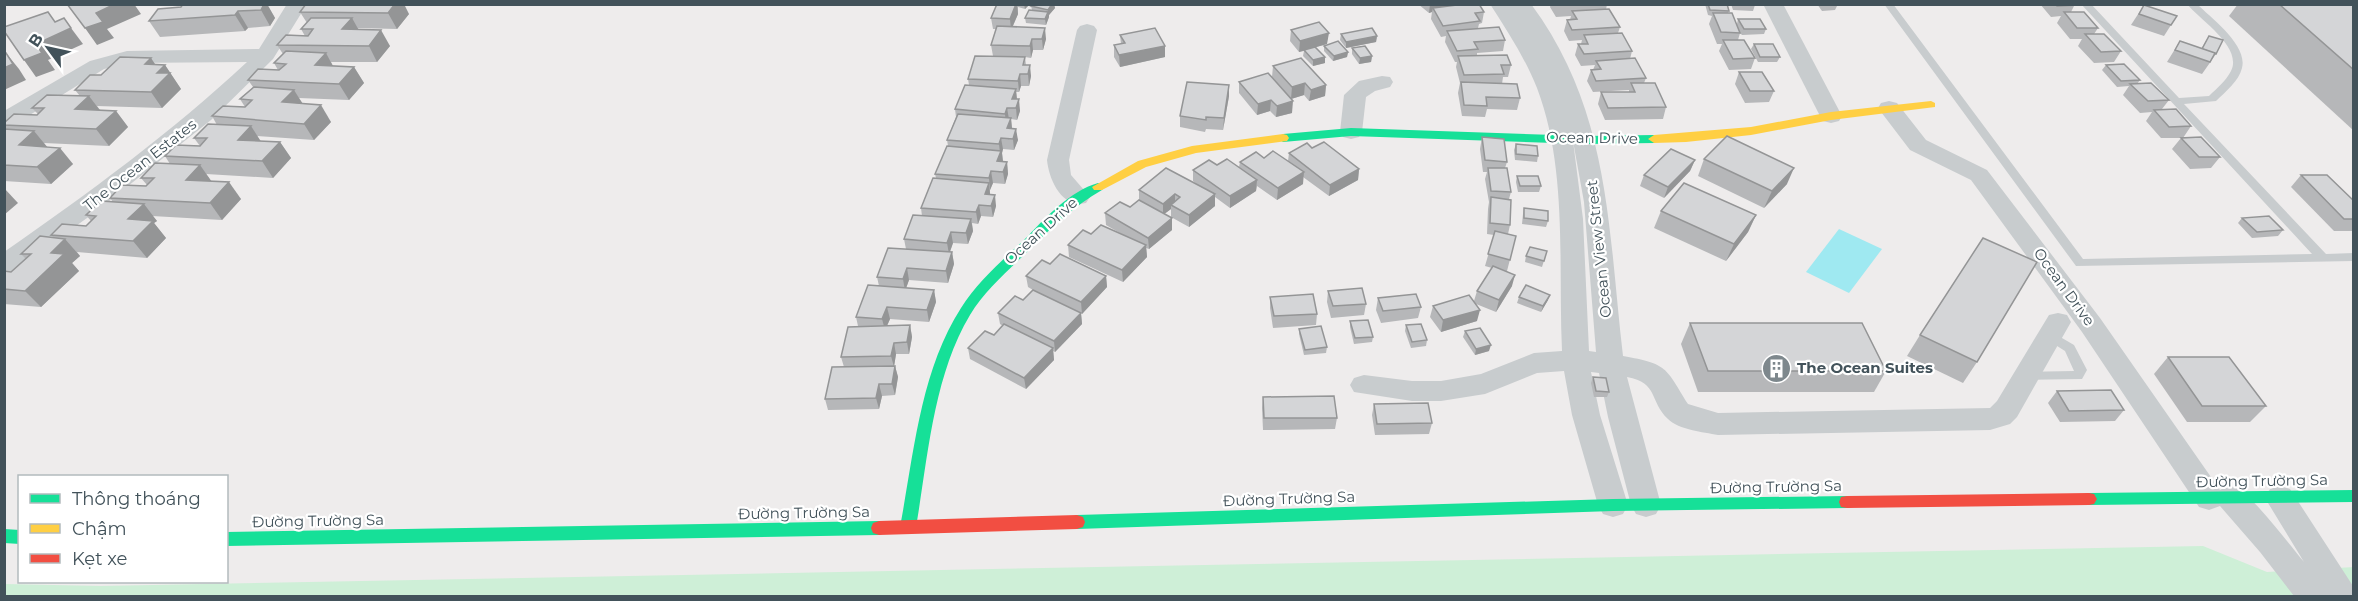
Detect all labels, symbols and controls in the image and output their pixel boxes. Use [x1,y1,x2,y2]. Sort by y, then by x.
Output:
north arrow [18,18,78,78]
text: B [25,30,47,50]
street label: The Ocean Estates [79,114,200,215]
street label: Ocean Drive [1546,127,1638,148]
street label: Ocean View Street [1582,179,1615,319]
street label: Ocean Drive [1000,193,1081,268]
street label: Ocean Drive [2030,244,2099,329]
building icon: The Ocean Suites [1760,352,1792,384]
place label: The Ocean Suites [1797,358,1933,377]
street label: Đường Trường Sa [2196,470,2328,491]
legend [18,475,228,583]
street label: Đường Trường Sa [1710,476,1842,497]
street label: Đường Trường Sa [1223,487,1355,510]
text: Thông thoáng [72,488,201,510]
street label: Đường Trường Sa [738,502,870,523]
street label: Đường Trường Sa [252,510,384,531]
text: Chậm [72,518,127,540]
text: Kẹt xe [72,548,128,570]

